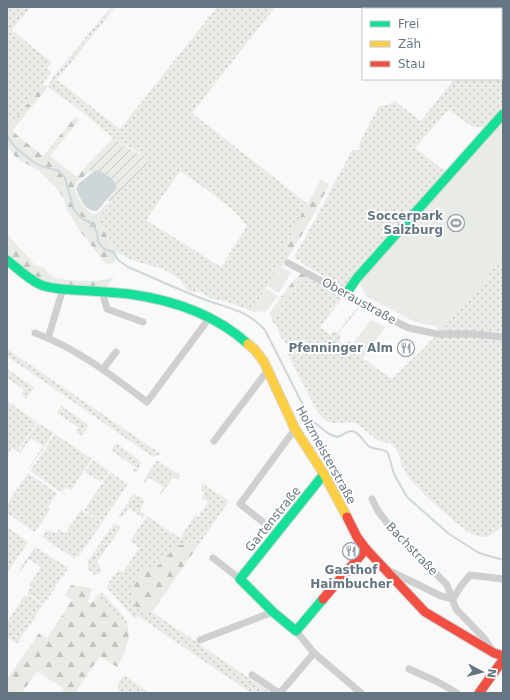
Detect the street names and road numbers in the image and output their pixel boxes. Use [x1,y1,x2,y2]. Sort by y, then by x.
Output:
street label: Oberaustraße [320,275,398,327]
street label: Holzmeisterstraße [293,404,359,506]
street label: Gartenstraße [243,484,303,554]
street label: Bachstraße [383,520,441,578]

